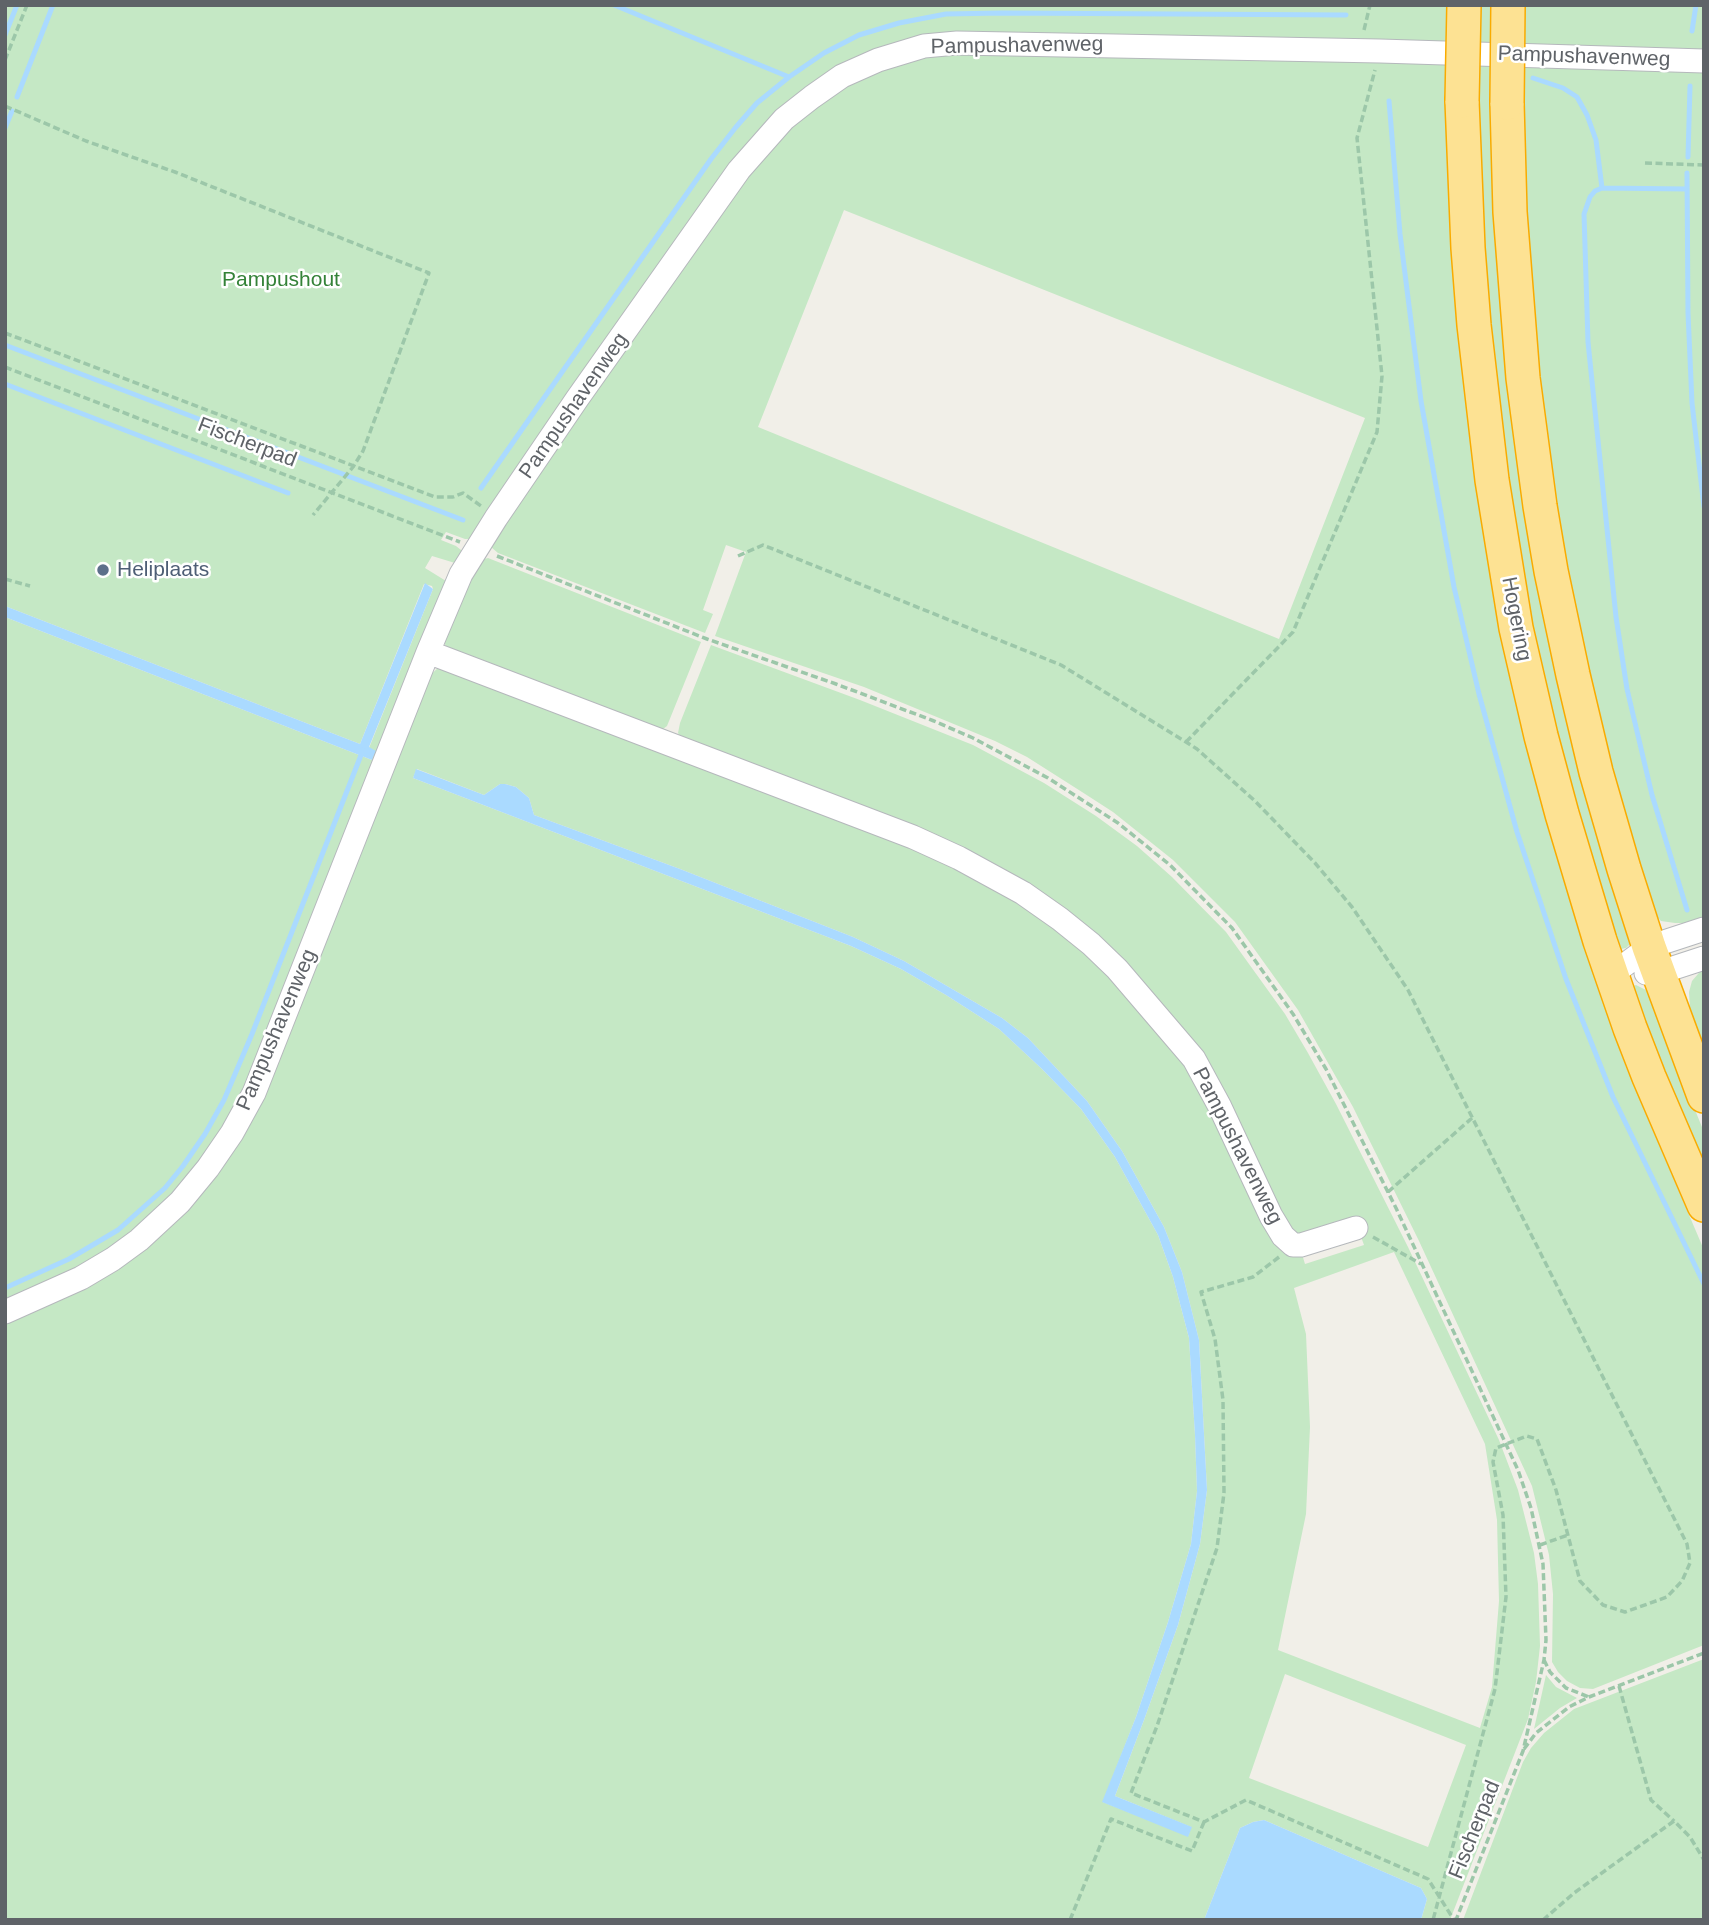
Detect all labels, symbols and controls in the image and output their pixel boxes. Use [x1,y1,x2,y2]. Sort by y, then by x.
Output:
street label: Pampushavenweg [930,32,1104,60]
street label: Pampushavenweg [1497,41,1671,73]
park label: Pampushout [222,267,340,293]
street label: Pampushavenweg [514,328,634,484]
street label: Fischerpad [194,413,300,473]
place label: Heliplaats [117,557,209,583]
marker: Heliplaats [95,562,111,578]
street label: Hogering [1496,575,1536,663]
street label: Pampushavenweg [232,946,322,1114]
street label: Pampushavenweg [1187,1063,1287,1229]
street label: Fischerpad [1444,1777,1506,1883]

